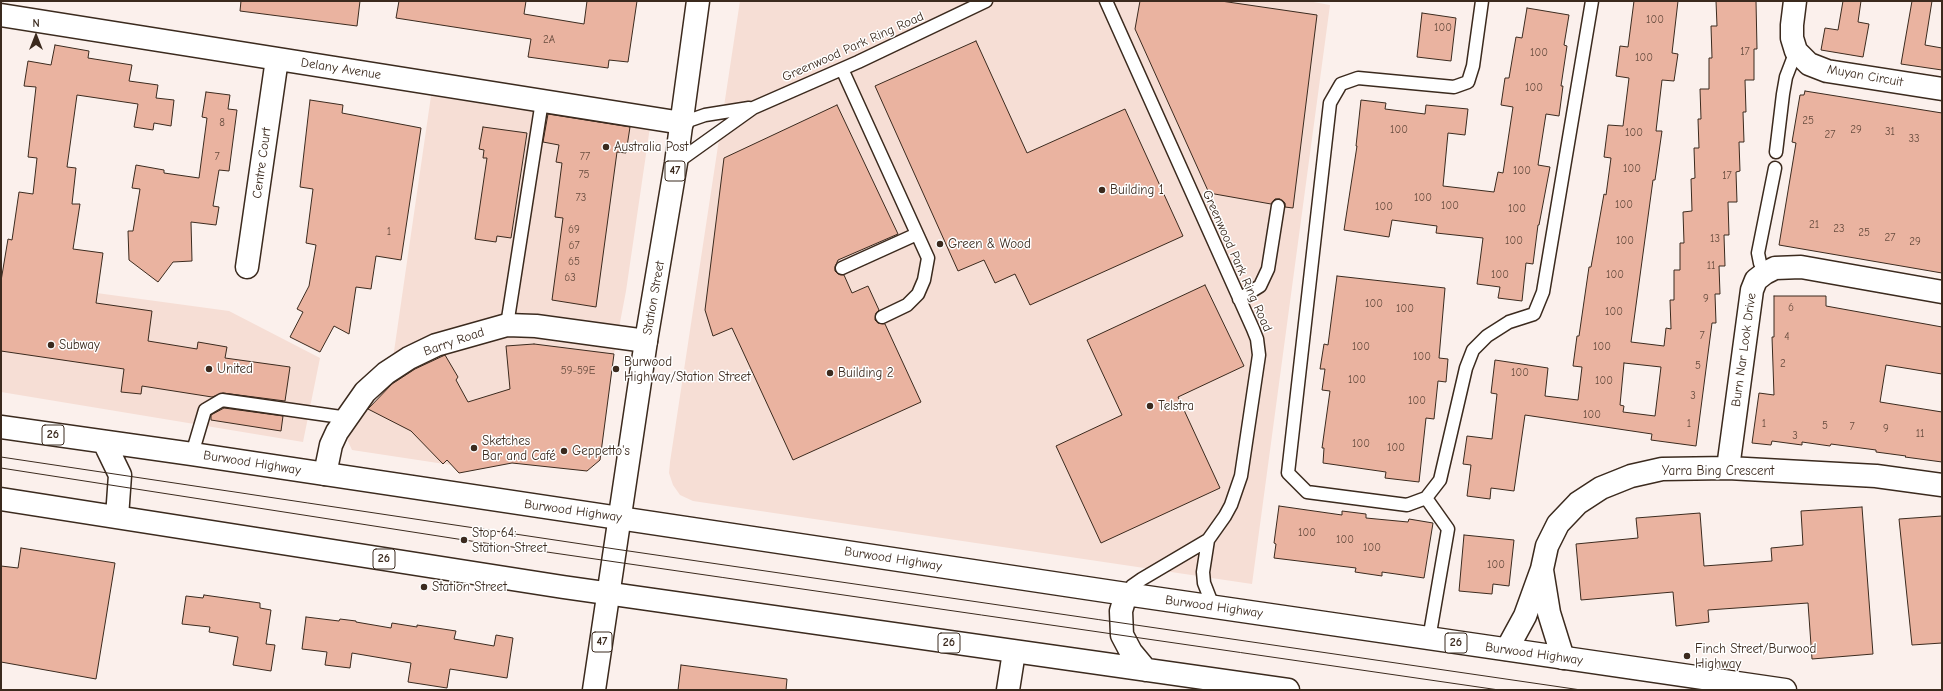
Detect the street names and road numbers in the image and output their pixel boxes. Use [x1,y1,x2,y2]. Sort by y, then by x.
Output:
street label: Greenwood Park Ring Road [780,9,926,85]
street label: Delany Avenue [300,55,382,83]
street label: Muyan Circuit [1826,62,1904,90]
street label: Centre Court [249,126,275,200]
road number: 47 [665,161,685,181]
street label: Greenwood Park Ring Road [1199,188,1275,334]
street label: Station Street [640,260,668,336]
street label: Burn Nar Look Drive [1728,292,1760,408]
street label: Barry Road [422,324,486,360]
road number: 26 [42,425,64,445]
street label: Burwood Highway [202,448,302,478]
street label: Yarra Bing Crescent [1662,463,1774,479]
street label: Burwood Highway [523,496,623,526]
street label: Burwood Highway [843,544,943,574]
road number: 26 [373,549,395,569]
street label: Burwood Highway [1164,592,1264,622]
road number: 47 [592,632,612,652]
road number: 26 [938,633,960,653]
road number: 26 [1445,633,1467,653]
street label: Burwood Highway [1484,639,1584,669]

